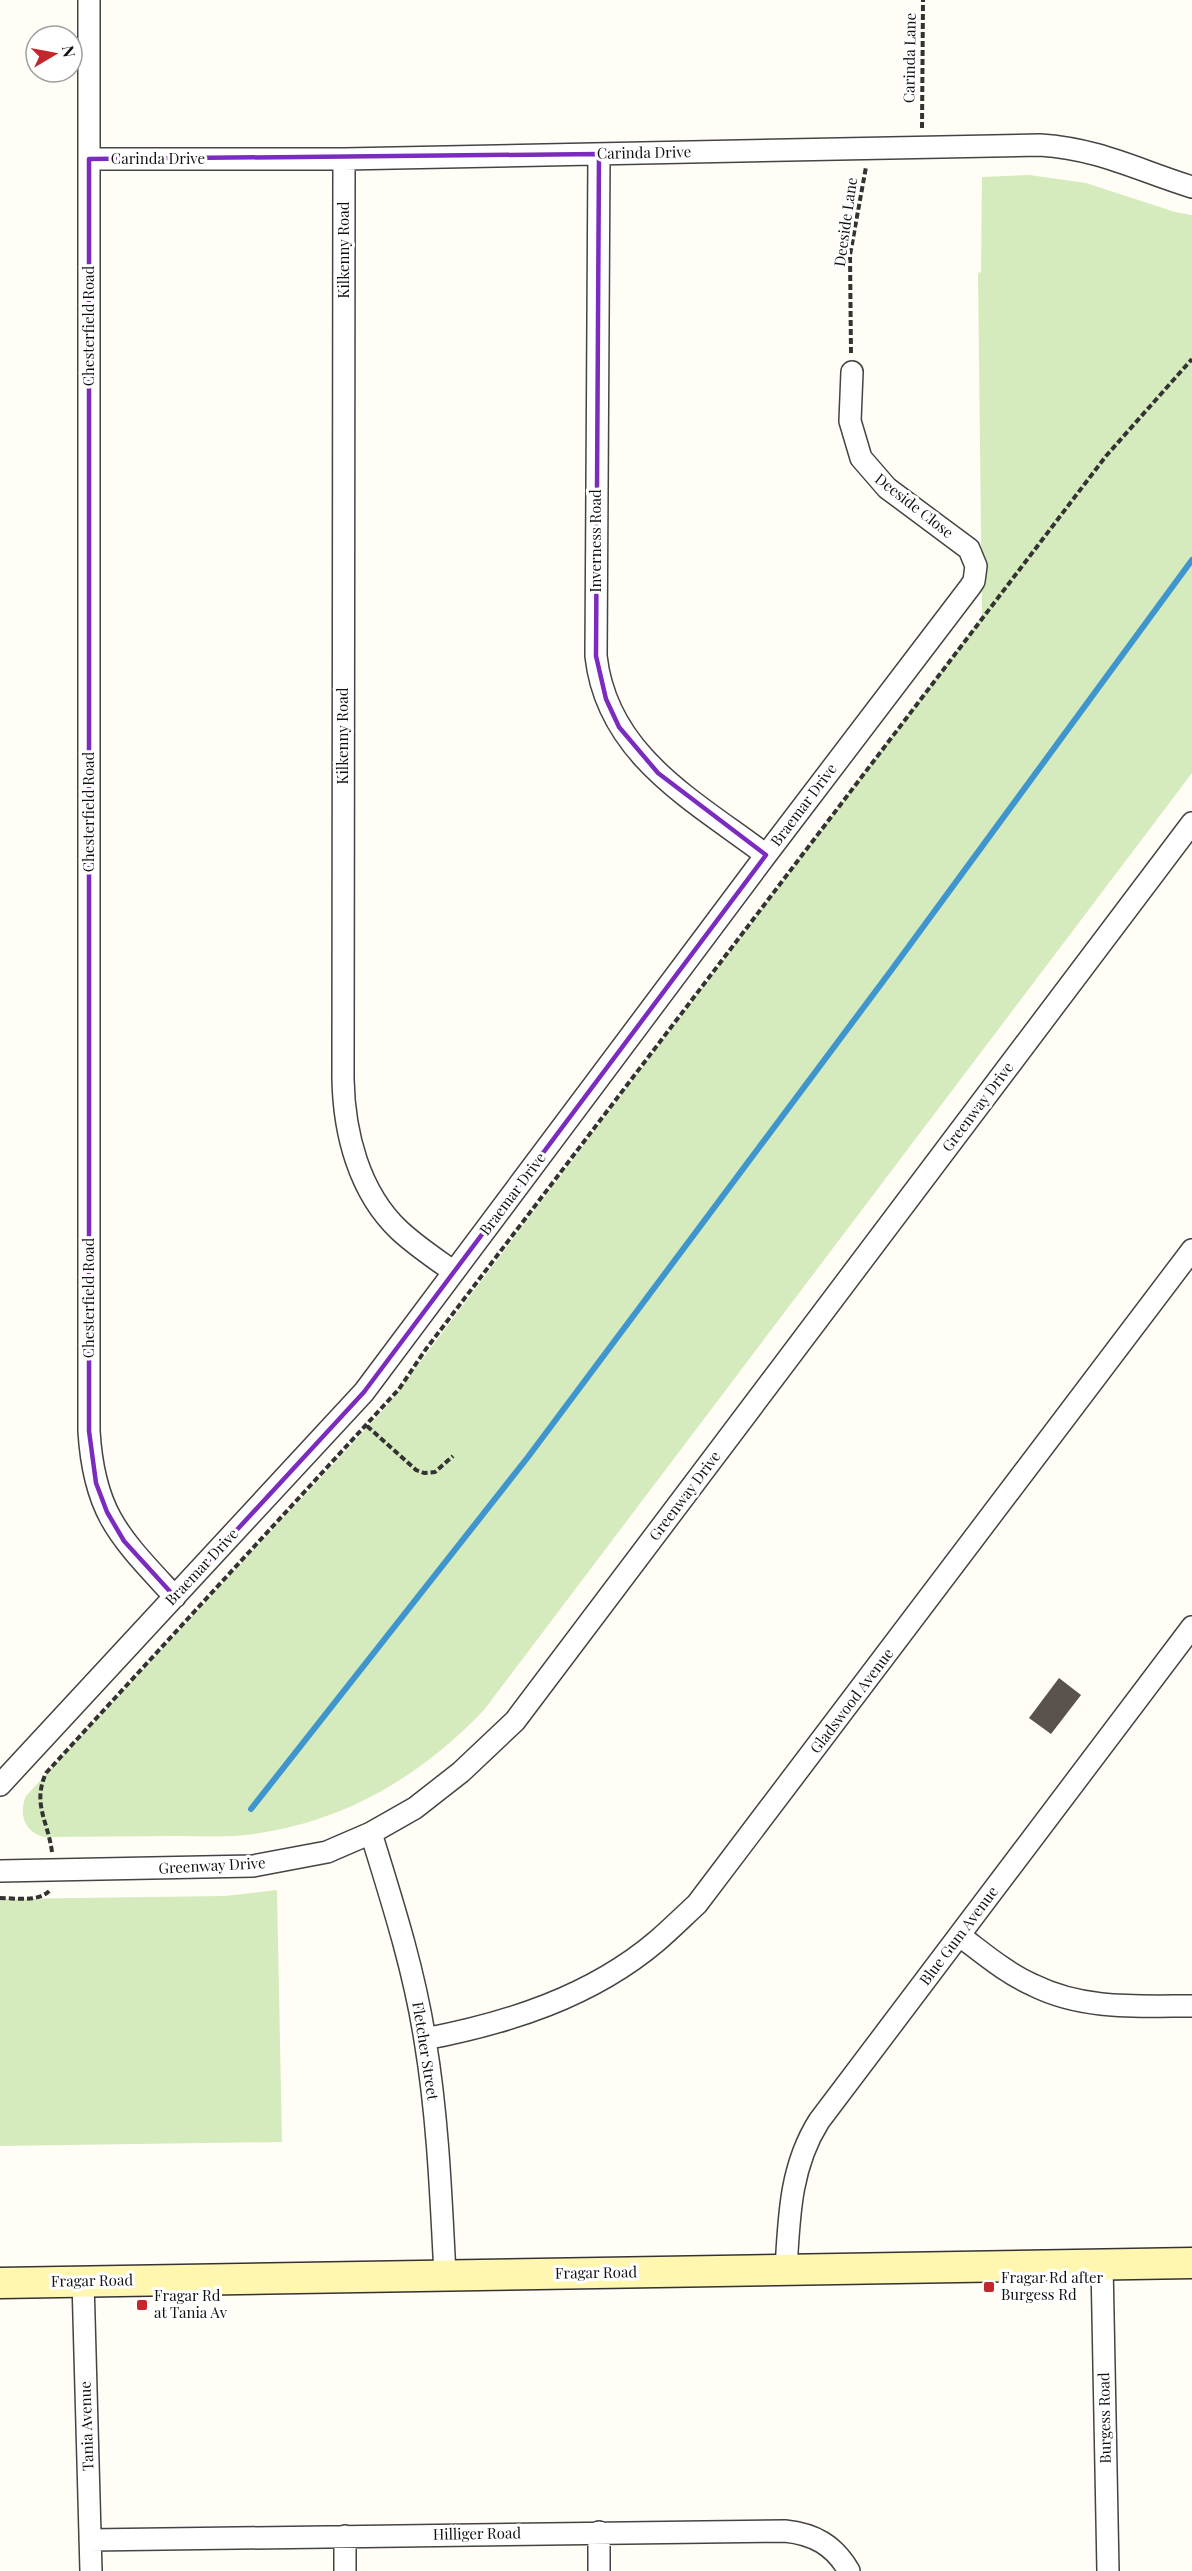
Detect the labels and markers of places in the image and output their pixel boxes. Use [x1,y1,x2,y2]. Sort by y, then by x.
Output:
place label: Fragar Rd after Burgess Rd [1001,2267,1104,2304]
marker: Fragar Rd after Burgess Rd [982,2280,996,2294]
place label: Fragar Rd at Tania Av [154,2285,228,2322]
marker: Fragar Rd at Tania Av [135,2298,149,2312]

